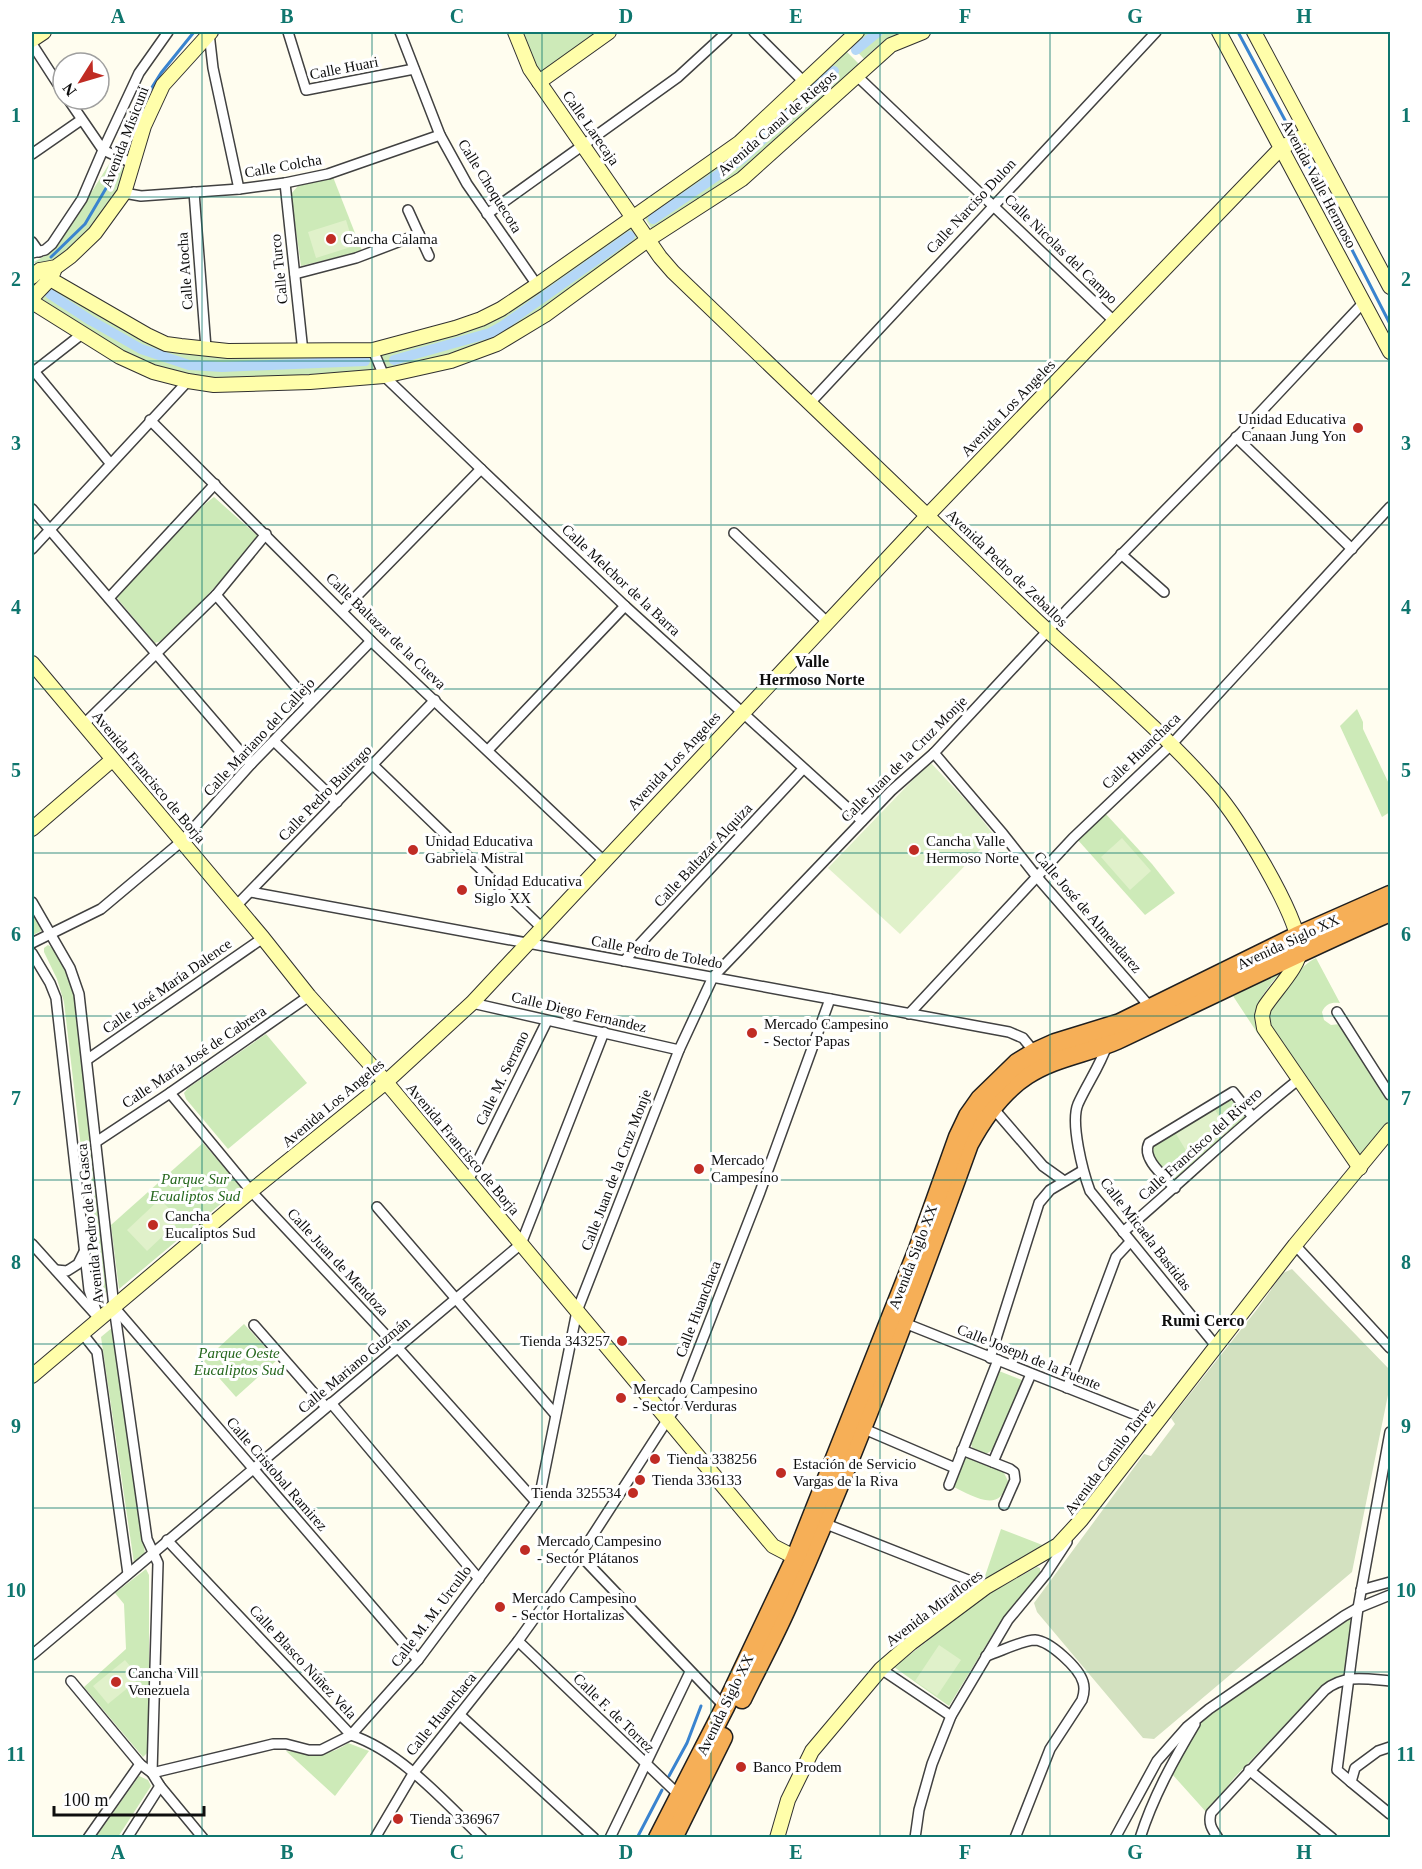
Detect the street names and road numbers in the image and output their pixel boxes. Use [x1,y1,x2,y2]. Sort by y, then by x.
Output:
street label: Calle Huari [308,54,380,82]
street label: Avenida Canal de Riegos [714,67,840,179]
street label: Avenida Misicuni [98,84,152,190]
street label: Calle Larecaja [559,88,623,169]
street label: Avenida Valle Hermoso [1278,117,1360,251]
street label: Calle Choquecota [455,136,525,236]
street label: Calle Colcha [243,151,323,181]
street label: Calle Narciso Dulon [923,155,1019,257]
street label: Calle Nicolas del Campo [1001,191,1121,307]
street label: Calle Atocha [174,231,196,310]
street label: Calle Turco [267,233,291,305]
street label: Avenida Los Angeles [958,356,1058,460]
street label: Avenida Pedro de Zeballos [943,506,1071,630]
street label: Calle Melchor de la Barra [559,521,684,639]
street label: Calle Baltazar de la Cueva [323,570,449,693]
street label: Calle Mariano del Callejo [200,675,318,799]
street label: Calle Juan de la Cruz Monje [838,693,970,825]
street label: Avenida Francisco de Borja [89,708,209,846]
street label: Avenida Los Angeles [624,709,724,813]
street label: Calle Huanchaca [1099,710,1183,792]
street label: Calle Pedro Buitrago [275,742,375,844]
street label: Calle Baltazar Alquiza [651,800,755,910]
street label: Calle José de Almendarez [1031,848,1145,976]
street label: Avenida Siglo XX [1235,911,1342,973]
street label: Calle Pedro de Toledo [590,933,724,971]
street label: Calle José María Dalence [99,935,235,1037]
street label: Calle Diego Fernandez [510,989,649,1035]
street label: Calle María José de Cabrera [119,1003,269,1111]
street label: Calle M. Serrano [472,1028,532,1128]
street label: Avenida Los Angeles [279,1056,387,1150]
street label: Avenida Francisco de Borja [403,1080,523,1218]
street label: Calle Francisco del Rivero [1135,1084,1265,1204]
street label: Calle Juan de la Cruz Monje [578,1087,654,1253]
street label: Avenida Pedro de la Gasca [74,1143,106,1305]
street label: Calle Micaela Bastidas [1097,1175,1195,1294]
street label: Avenida Siglo XX [886,1202,940,1311]
street label: Calle Juan de Mendoza [284,1205,392,1319]
street label: Calle Huanchaca [672,1258,724,1359]
street label: Calle Mariano Guzmán [295,1313,413,1416]
street label: Calle Joseph de la Fuente [955,1321,1103,1393]
street label: Avenida Camilo Torrez [1061,1396,1159,1518]
street label: Calle Cristobal Ramirez [223,1414,331,1534]
street label: Calle M. M. Urcullo [388,1562,474,1670]
street label: Avenida Miraflores [883,1566,986,1650]
street label: Calle Blasco Núñez Vela [246,1602,360,1722]
street label: Avenida Siglo XX [694,1652,756,1758]
street label: Calle Huanchaca [403,1669,480,1759]
street label: Calle F. de Torrez [570,1670,658,1756]

